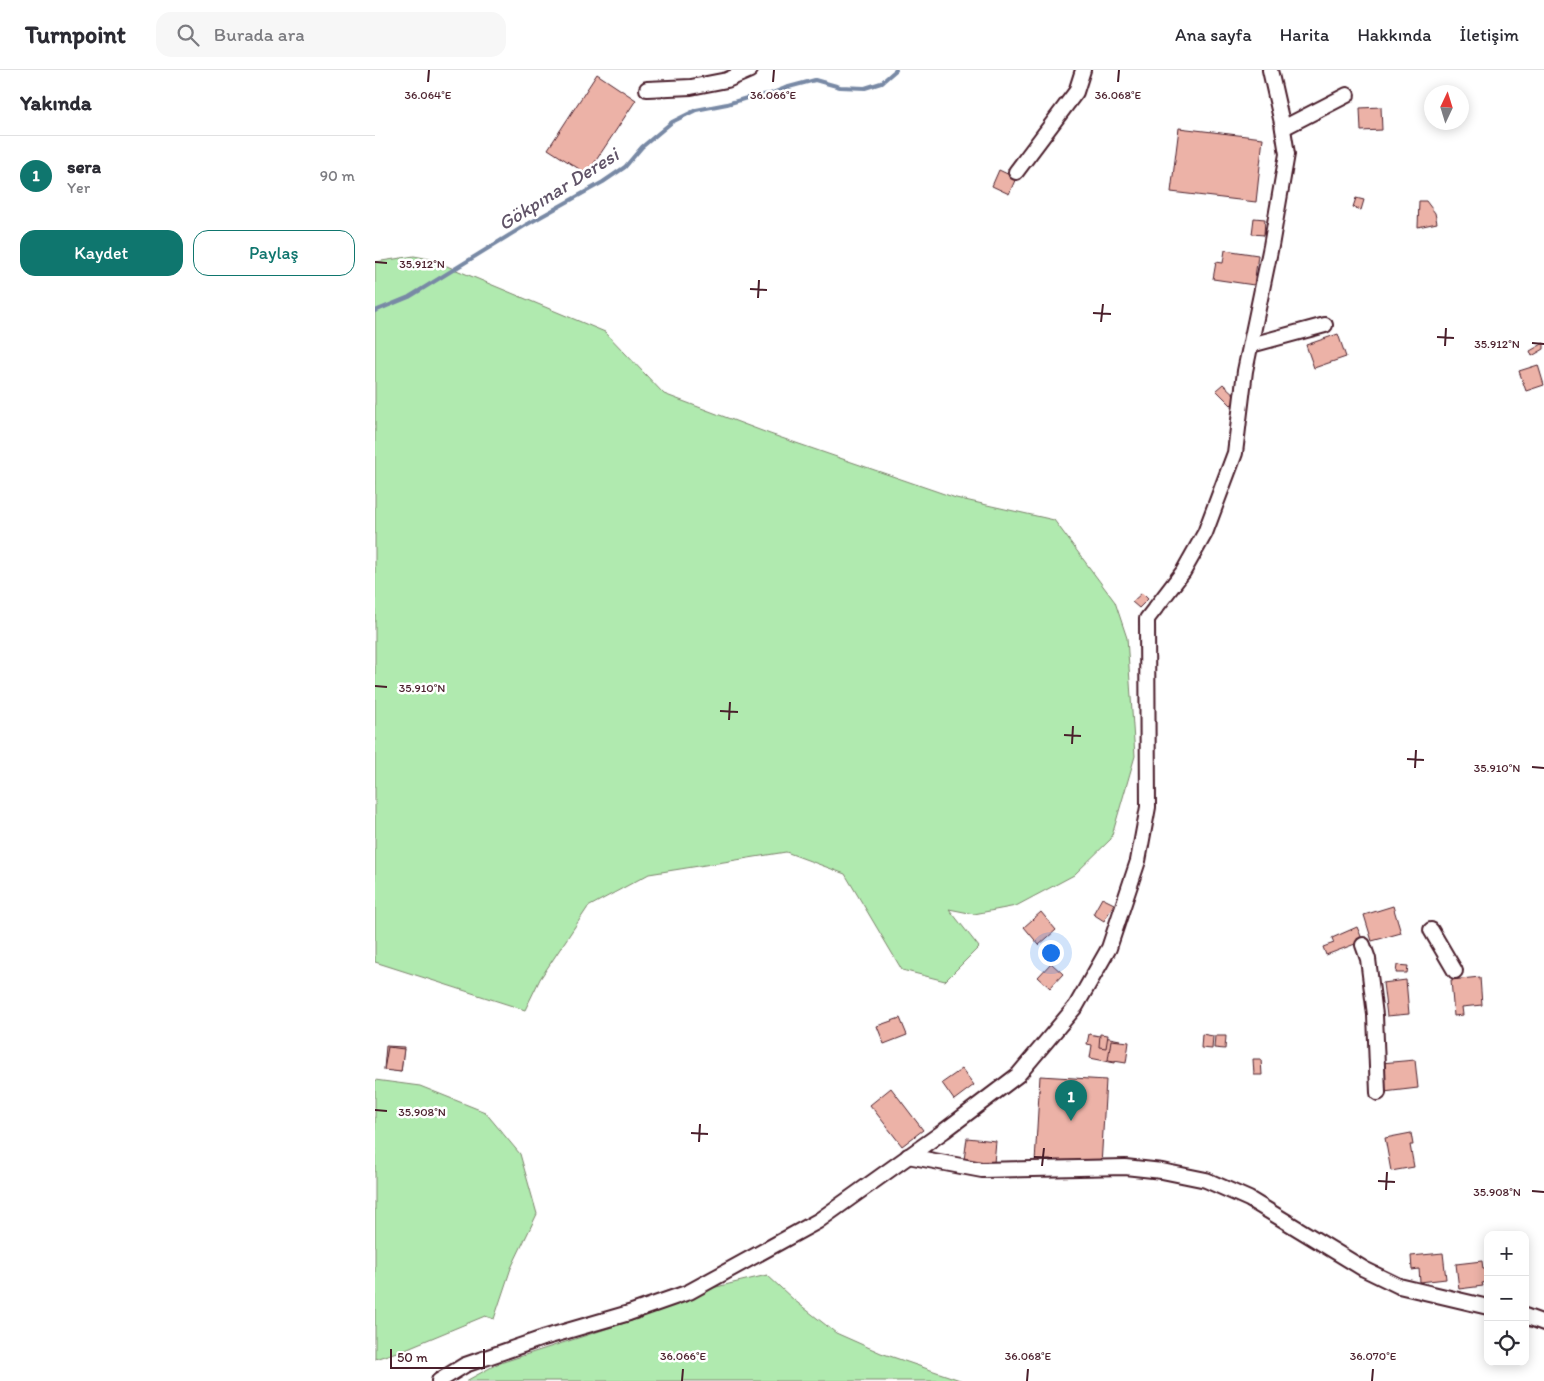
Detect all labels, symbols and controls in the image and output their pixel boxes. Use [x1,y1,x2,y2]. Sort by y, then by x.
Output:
search box [156,12,506,57]
text: Turnpoint [25,20,126,49]
icon: search [174,21,202,49]
text: Burada ara [214,23,305,46]
text: Ana sayfa [1175,24,1252,46]
text: Harita [1280,24,1329,46]
text: Hakkında [1357,24,1432,46]
text: İletişim [1460,24,1519,46]
north arrow [1424,85,1469,130]
text: 36.064°E [405,88,452,102]
text: 36.066°E [750,88,796,102]
text: 36.068°E [1095,88,1142,102]
text: Yakında [20,90,92,115]
water label: Gökpınar Deresi [493,141,624,236]
text: sera [67,155,101,178]
text: 1 [32,166,40,185]
text: 90 m [320,166,355,185]
text: Yer [67,178,90,197]
button: Kaydet [20,230,183,276]
button: Paylaş [193,230,355,276]
text: 35.912°N [399,257,445,271]
text: 35.912°N [1474,337,1520,351]
text: 35.910°N [399,681,445,695]
text: 35.910°N [1474,761,1520,775]
your location [1038,940,1064,966]
pin: 1 [1055,1080,1087,1121]
text: 35.908°N [398,1105,446,1119]
text: 35.908°N [1473,1185,1521,1199]
map controls [1484,1231,1529,1366]
button: + [1484,1231,1529,1276]
button: − [1484,1276,1529,1321]
button: locate [1484,1321,1529,1366]
scale bar [390,1346,485,1369]
text: 50 m [397,1349,428,1366]
text: 36.066°E [660,1349,706,1363]
text: 36.068°E [1005,1349,1052,1363]
text: 36.070°E [1350,1349,1397,1363]

